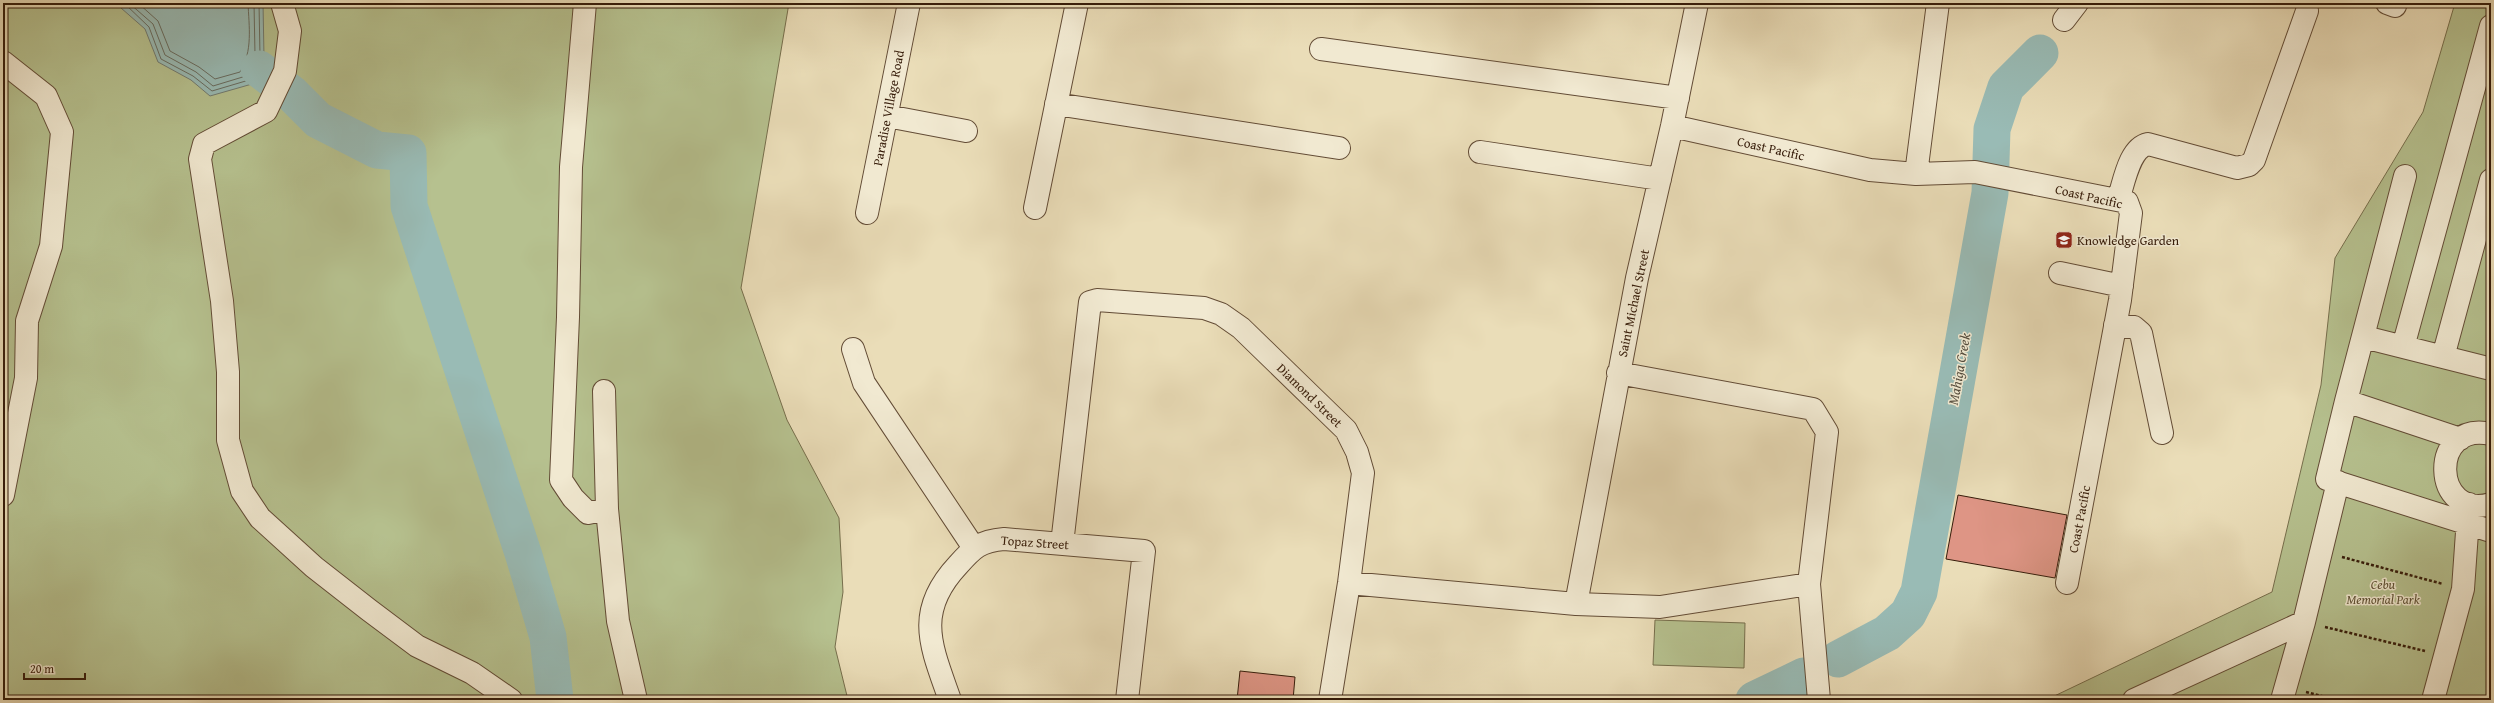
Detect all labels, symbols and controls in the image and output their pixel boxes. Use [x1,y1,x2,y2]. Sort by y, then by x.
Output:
street label: Paradise Village Road [868,49,909,168]
street label: Coast Pacific [1735,132,1807,166]
street label: Coast Pacific [2053,180,2125,214]
school or university icon: Knowledge Garden [2054,230,2074,250]
place label: Knowledge Garden [2077,231,2180,250]
street label: Saint Michael Street [1613,247,1654,359]
water label: Mahiga Creek [1943,331,1975,407]
street label: Diamond Street [1273,359,1347,432]
street label: Coast Pacific [2064,483,2095,555]
street label: Topaz Street [1000,531,1070,554]
park label: Cebu Memorial Park [2346,575,2420,609]
scale bar [24,655,85,681]
text: 20 m [30,660,54,677]

